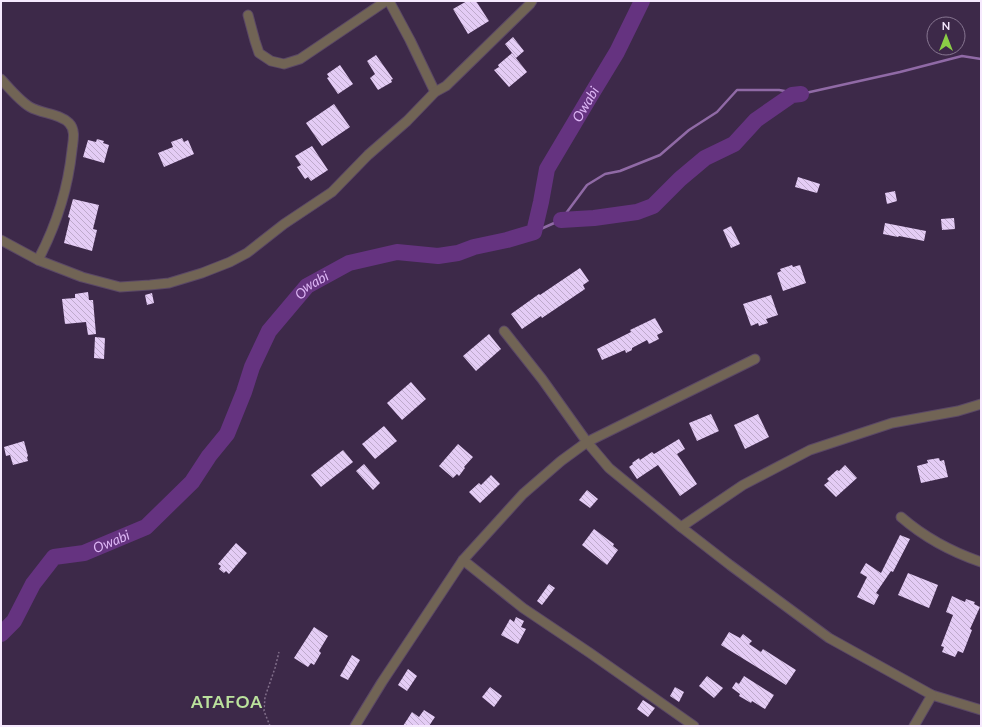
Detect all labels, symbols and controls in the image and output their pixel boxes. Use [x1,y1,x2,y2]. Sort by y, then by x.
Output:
north arrow [926,16,966,56]
text: N [942,19,950,32]
water label: Owabi [568,83,603,125]
water label: Owabi [291,267,332,303]
water label: Owabi [90,526,133,556]
district label: ATAFOA [190,691,263,712]

